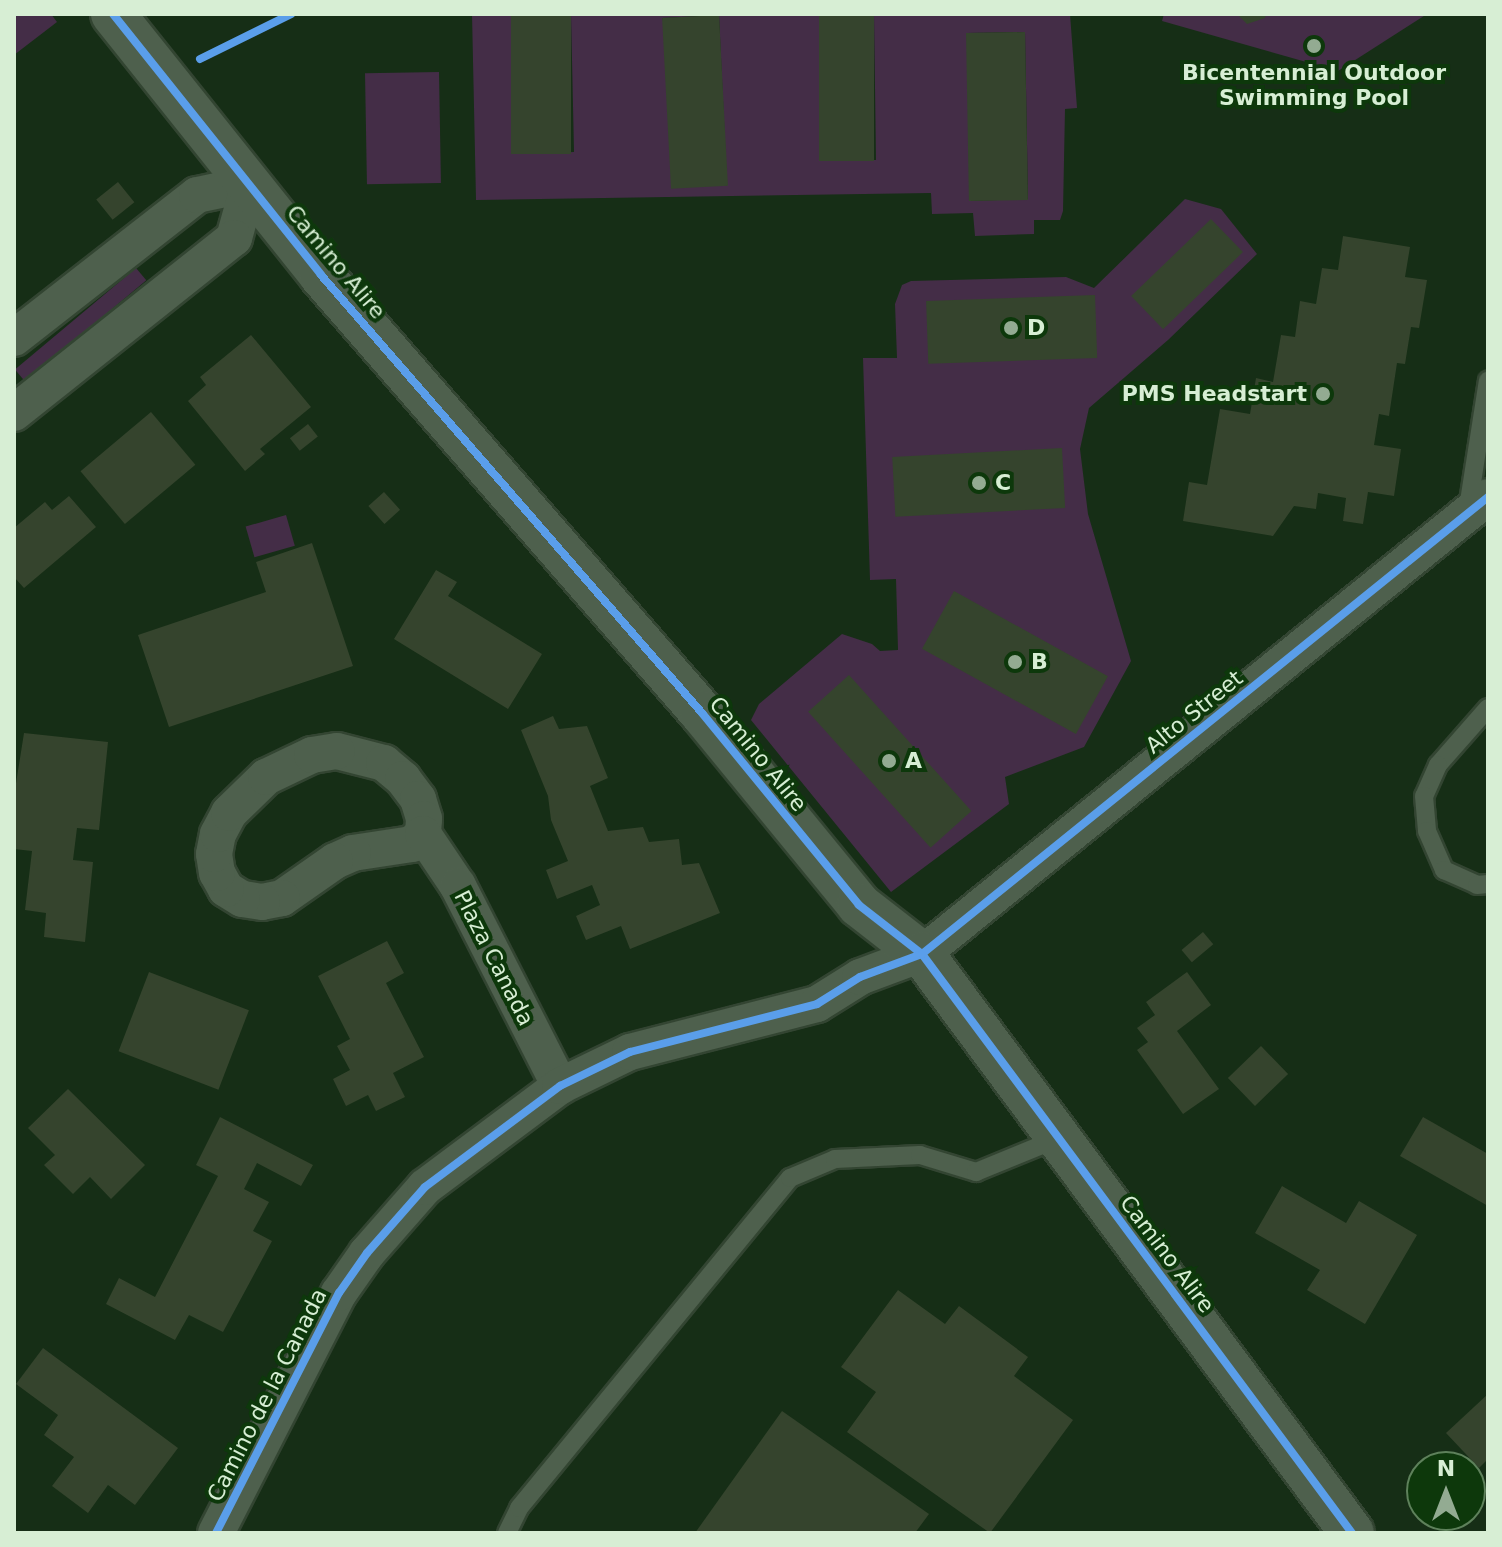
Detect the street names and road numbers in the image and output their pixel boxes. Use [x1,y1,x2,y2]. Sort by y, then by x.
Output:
street label: Camino Alire [281,200,391,324]
street label: Alto Street [1140,665,1248,759]
street label: Camino Alire [704,691,812,817]
street label: Plaza Canada [449,886,539,1030]
street label: Camino Alire [1114,1190,1220,1318]
street label: Camino de la Canada [202,1284,332,1506]

